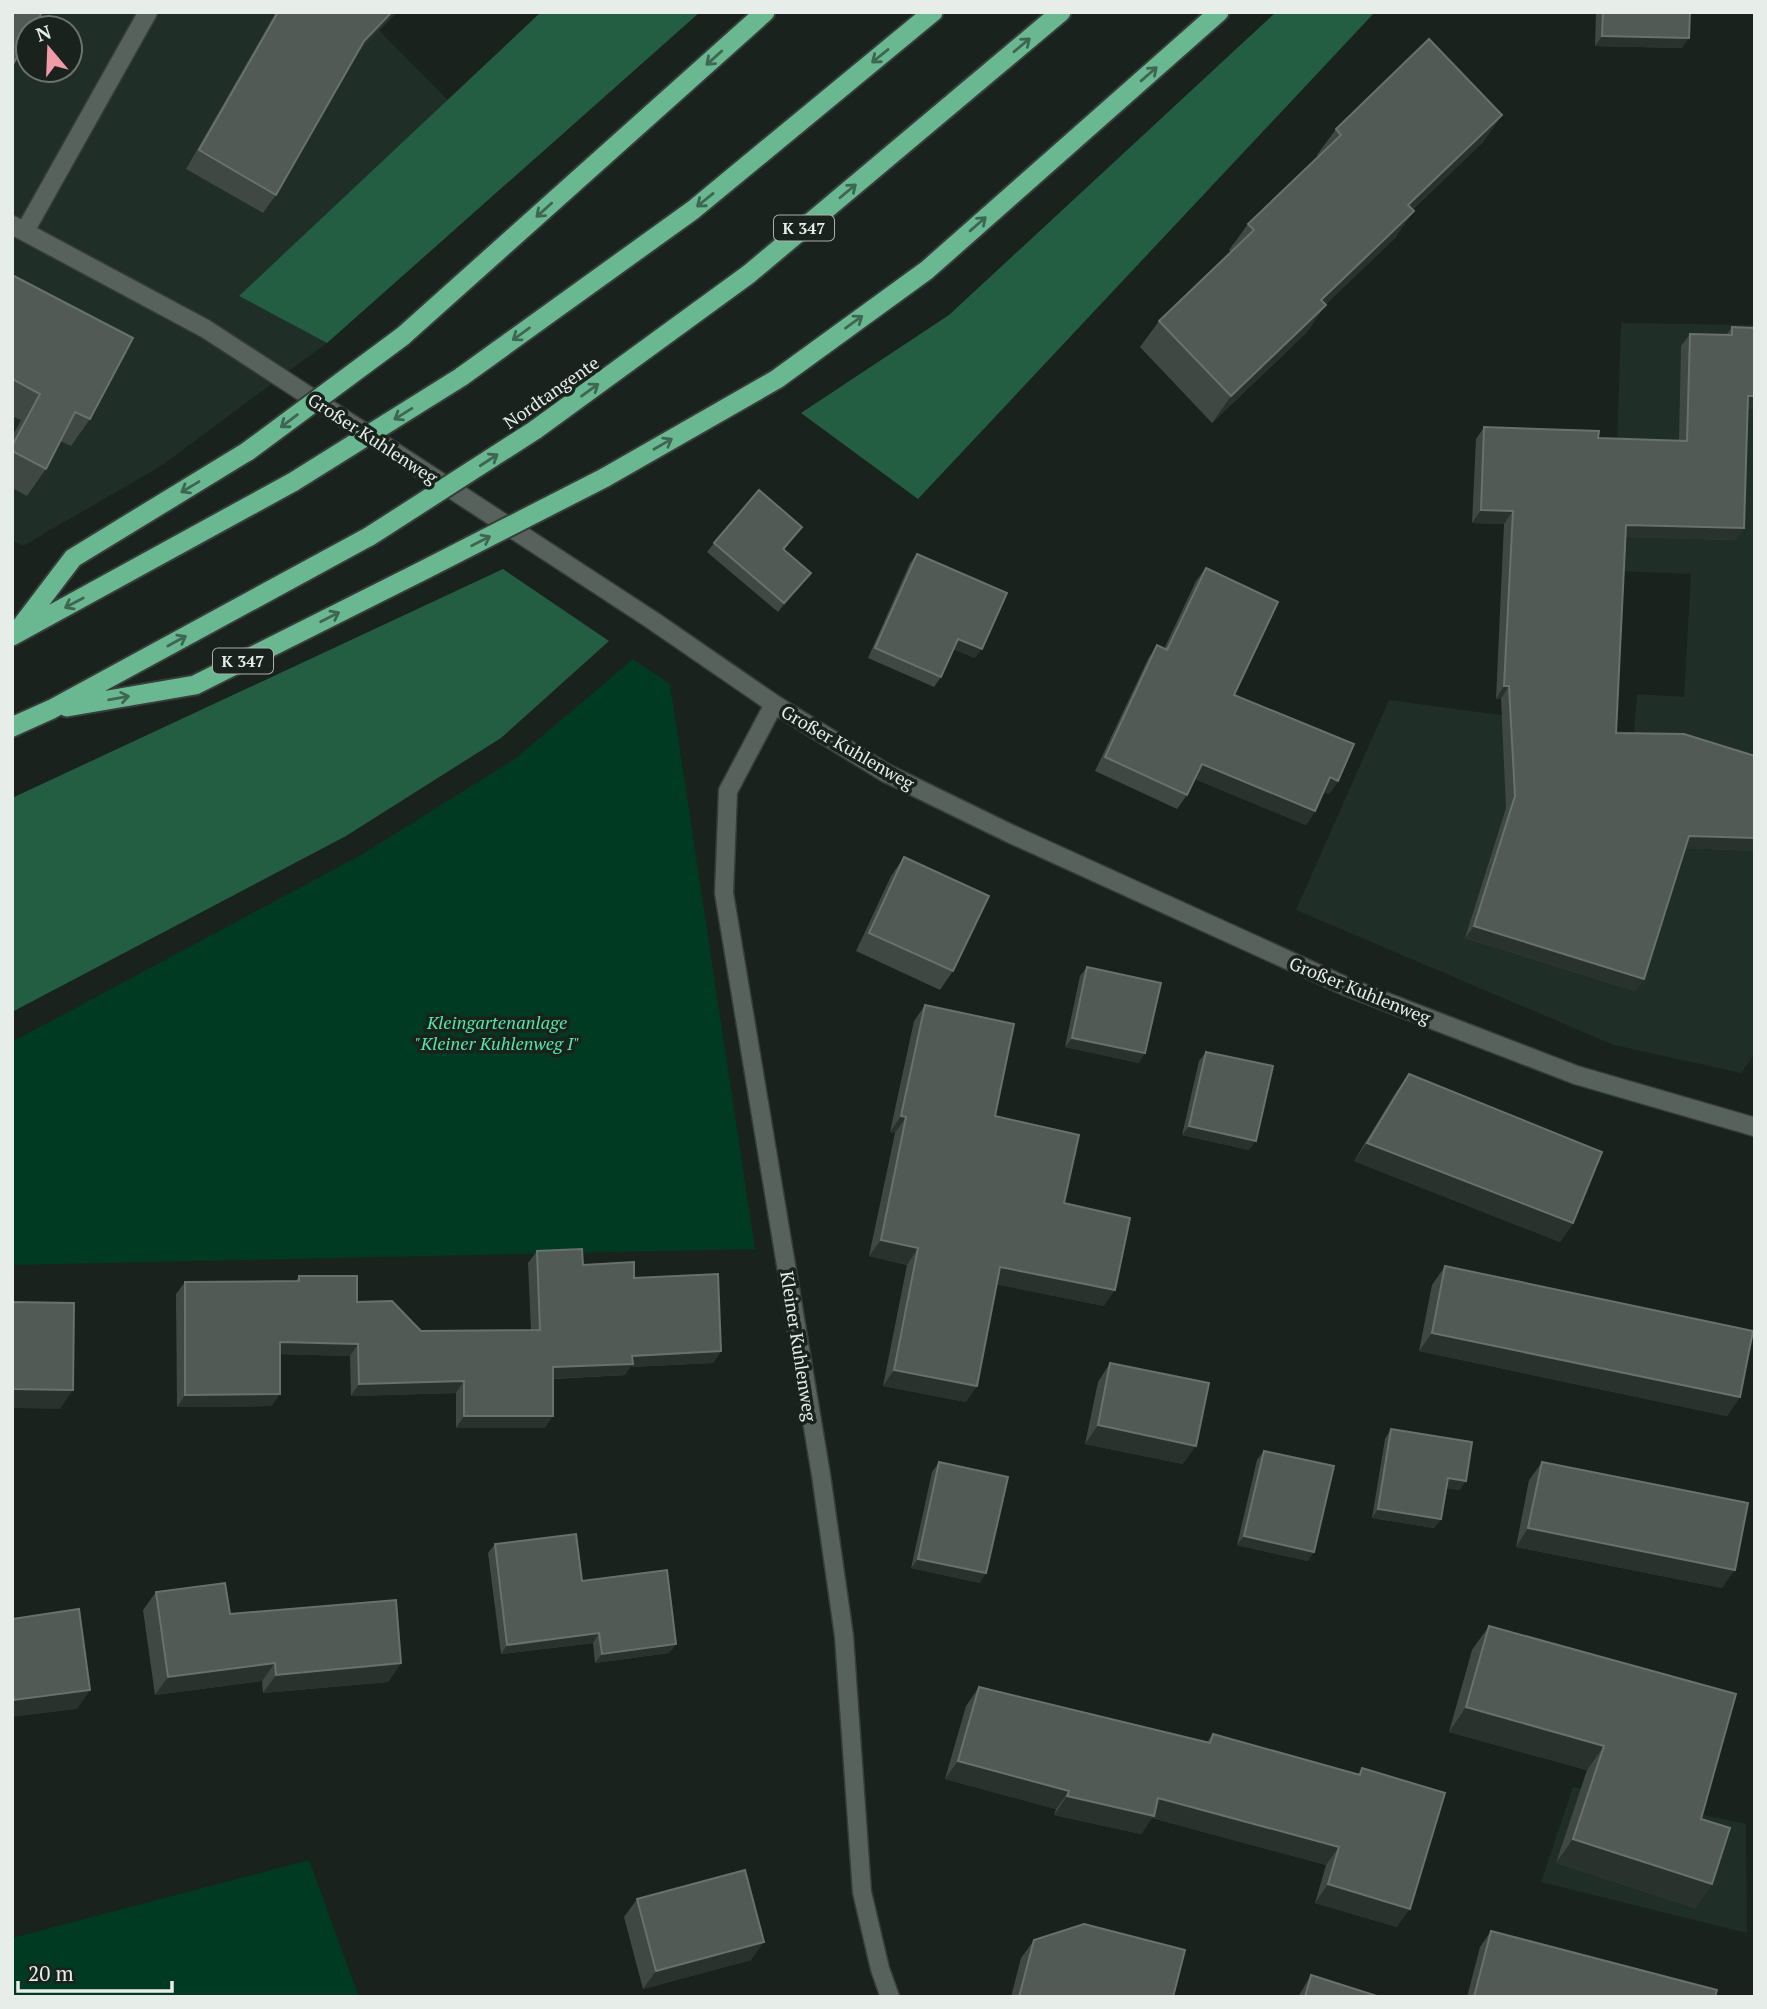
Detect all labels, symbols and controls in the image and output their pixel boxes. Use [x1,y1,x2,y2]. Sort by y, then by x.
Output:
north arrow [14,14,84,84]
text: N [32,18,55,47]
one-way arrow [1013,37,1031,53]
one-way arrow [872,48,890,63]
one-way arrow [705,50,723,66]
one-way arrow [1140,66,1158,82]
one-way arrow [839,183,857,199]
one-way arrow [696,192,714,208]
one-way arrow [536,201,553,218]
road number: K 347 [774,216,834,240]
one-way arrow [969,216,986,233]
one-way arrow [845,315,864,330]
one-way arrow [512,327,531,341]
street label: Nordtangente [498,350,604,434]
one-way arrow [580,383,599,397]
street label: Großer Kuhlenweg [303,387,443,489]
one-way arrow [393,407,413,421]
one-way arrow [280,414,299,428]
one-way arrow [652,437,672,451]
one-way arrow [479,452,498,467]
one-way arrow [181,480,201,494]
one-way arrow [470,533,491,547]
one-way arrow [64,597,85,611]
one-way arrow [319,610,340,623]
one-way arrow [166,634,186,648]
road number: K 347 [213,648,273,674]
one-way arrow [107,691,130,704]
street label: Großer Kuhlenweg [777,699,919,795]
street label: Großer Kuhlenweg [1286,951,1435,1029]
park label: Kleingartenanlage "Kleiner Kuhlenweg I" [415,1010,579,1055]
street label: Kleiner Kuhlenweg [775,1269,823,1423]
scale bar [18,1950,172,1994]
text: 20 m [28,1959,74,1987]

